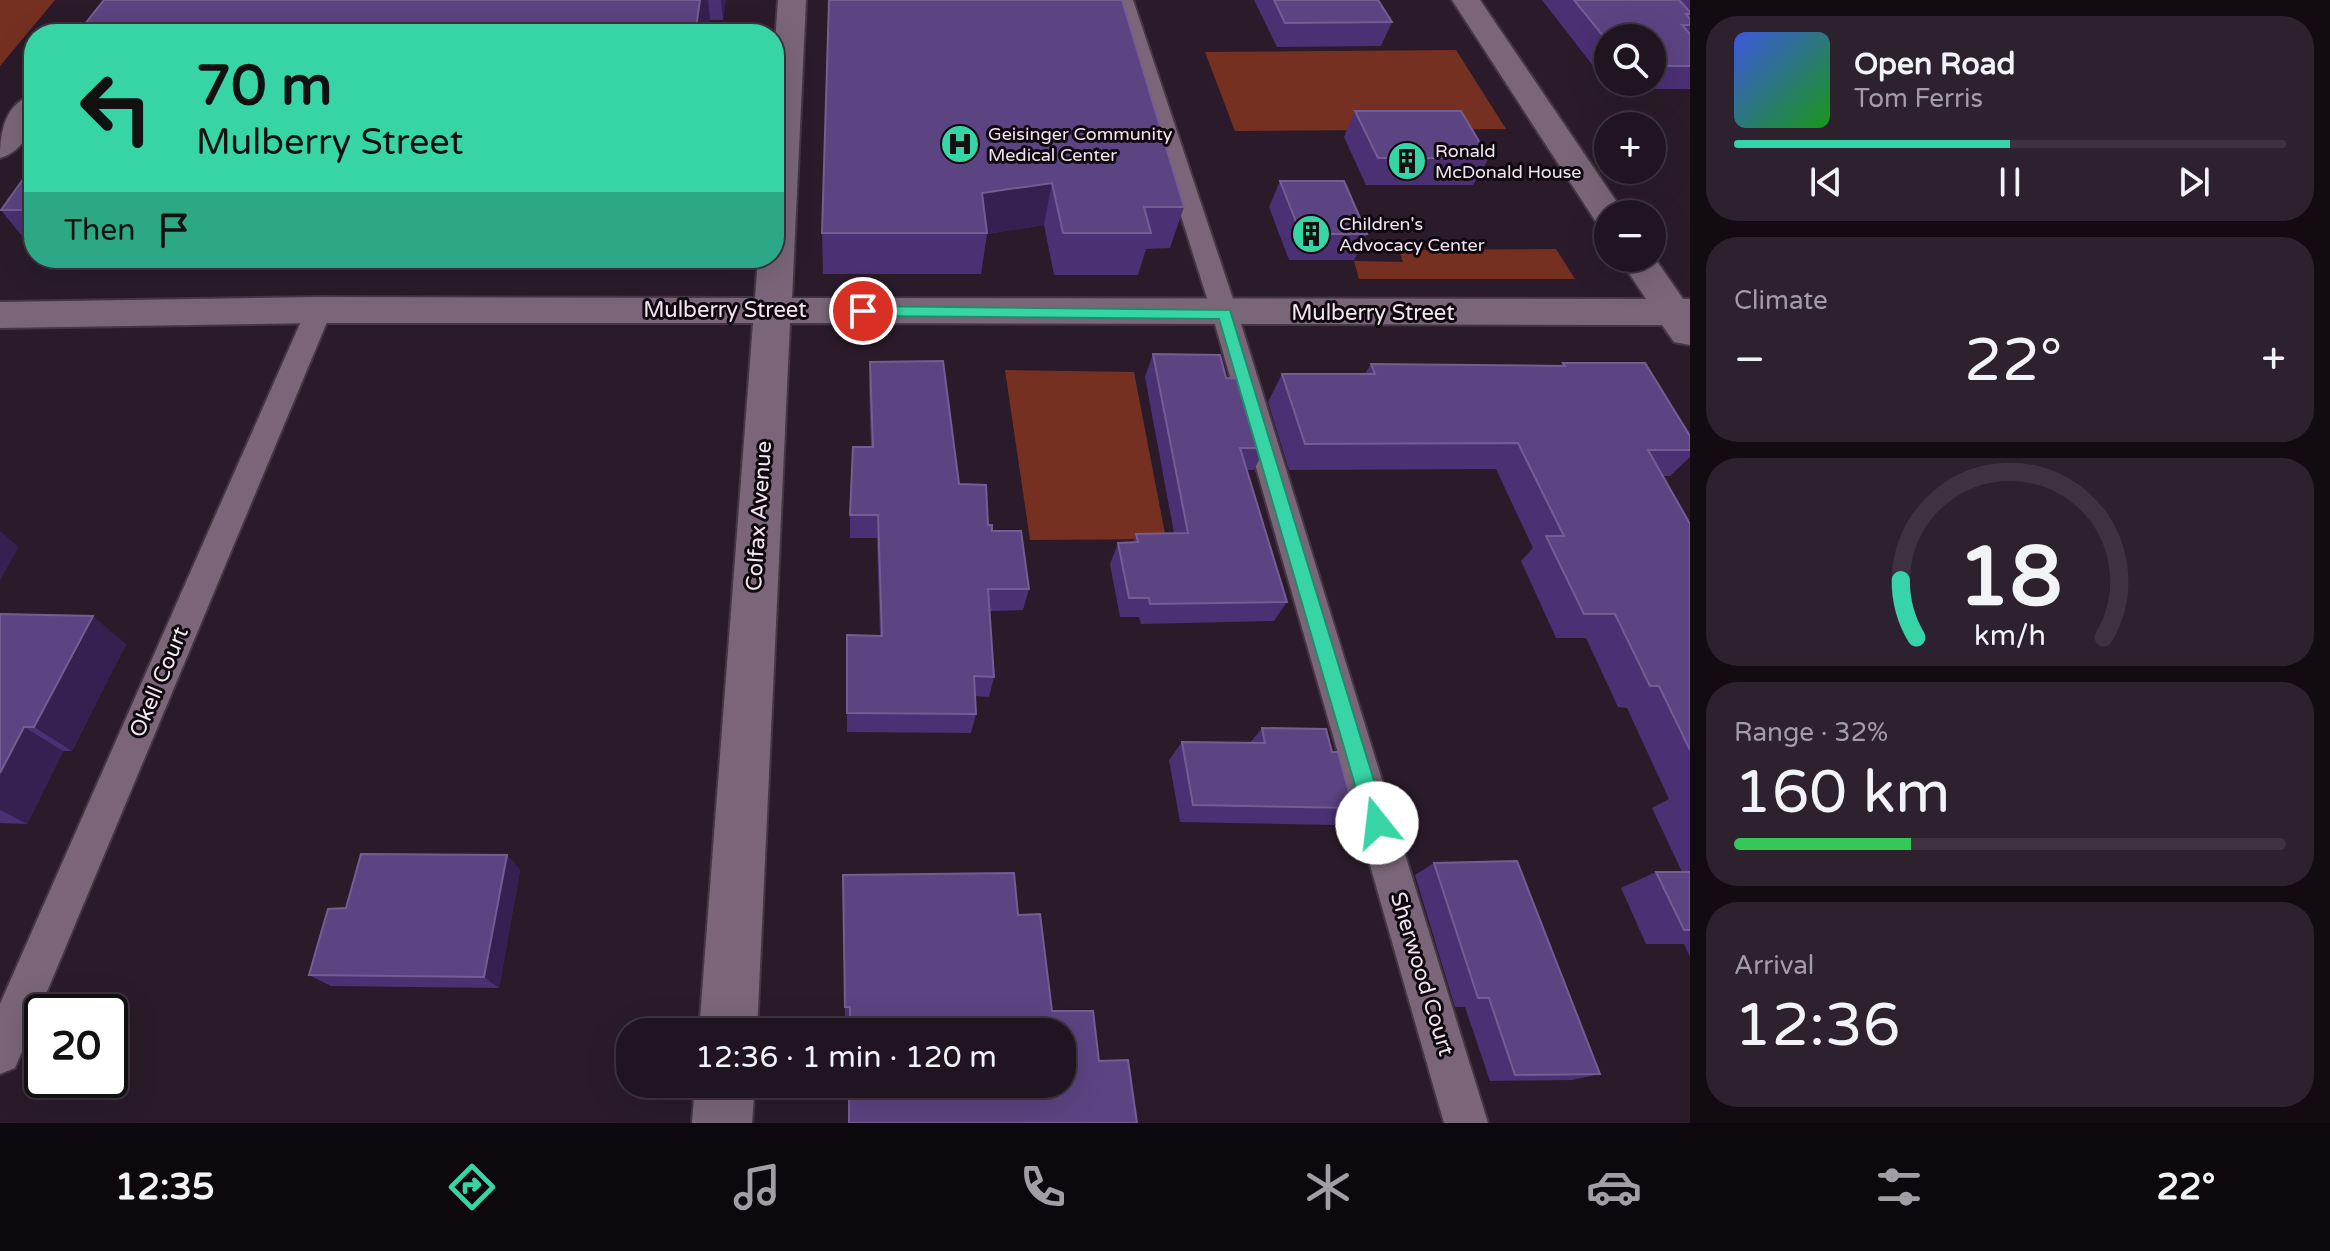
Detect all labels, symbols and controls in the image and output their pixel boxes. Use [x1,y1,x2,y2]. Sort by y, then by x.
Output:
map controls [1594,24,1666,272]
button: search [1594,24,1666,96]
text: Open Road [1854,46,2015,83]
text: 70 m [196,53,332,120]
icon: left [64,56,168,160]
text: Tom Ferris [1854,83,1983,114]
button: + [1594,112,1666,184]
text: Mulberry Street [196,121,463,164]
hospital icon: Geisinger Community Medical Center [939,123,981,165]
place label: Geisinger Community Medical Center [988,123,1173,166]
building icon: Ronald McDonald House [1386,140,1428,182]
place label: Ronald McDonald House [1435,140,1582,183]
icon: previous [1804,160,1848,204]
icon: pause [1988,160,2032,204]
icon: next [2172,160,2216,204]
button: − [1594,200,1666,272]
icon: arrive [152,208,196,252]
text: Then [64,212,136,249]
building icon: Children's Advocacy Center [1290,213,1332,255]
place label: Children's Advocacy Center [1339,213,1485,256]
pin [829,277,897,345]
text: Climate [1734,285,1828,316]
icon: arrive [841,289,885,333]
street label: Mulberry Street [643,297,807,323]
street label: Mulberry Street [1291,300,1455,326]
text: 22° [1964,325,2062,397]
text: − [1734,334,1765,387]
text: + [2261,334,2286,387]
street label: Colfax Avenue [741,440,777,592]
text: 18 [1958,527,2062,627]
text: km/h [1974,619,2046,653]
street label: Okell Court [124,623,194,741]
text: Range · 32% [1734,717,1888,748]
text: 160 km [1734,757,1950,829]
position arrow [1335,781,1419,865]
street label: Sherwood Court [1385,889,1459,1059]
text: Arrival [1734,950,1814,981]
text: 12:36 [1734,990,1900,1062]
speed limit sign: 20 [24,994,128,1098]
text: 12:36 · 1 min · 120 m [695,1039,997,1076]
icon: directions [444,1159,500,1215]
icon: music [729,1159,785,1215]
icon: phone [1015,1159,1071,1215]
icon: climate [1300,1159,1356,1215]
icon: car [1586,1159,1642,1215]
icon: filters [1871,1159,1927,1215]
text: 12:35 [115,1166,215,1209]
text: 22° [2156,1166,2215,1209]

